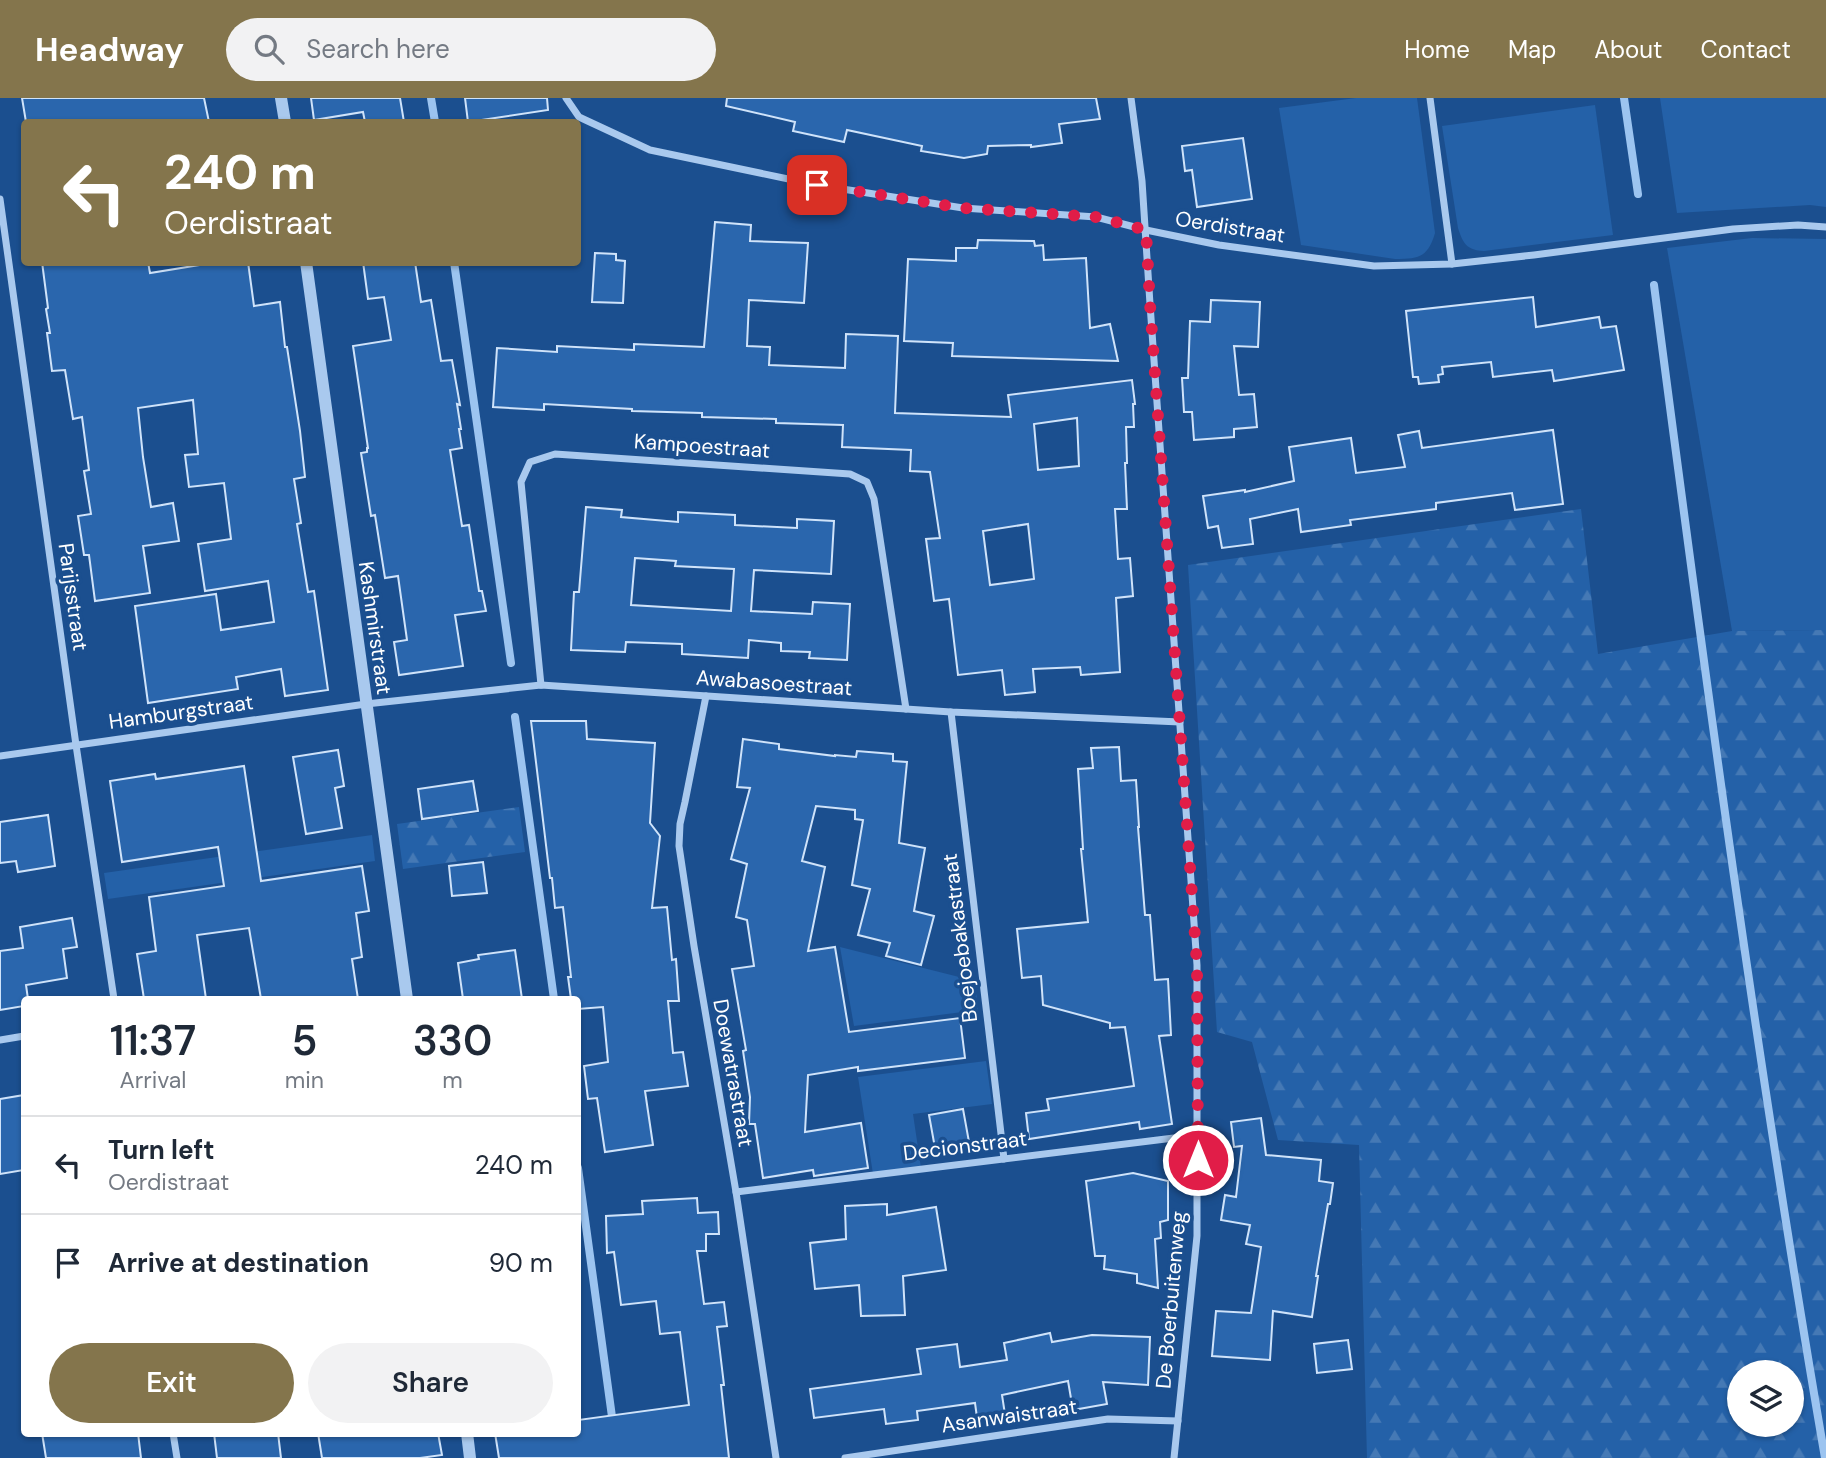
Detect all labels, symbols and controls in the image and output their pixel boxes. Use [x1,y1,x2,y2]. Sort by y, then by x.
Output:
search box [226,18,716,81]
text: Headway [35,28,184,71]
icon: search [250,30,288,68]
text: Search here [306,32,450,66]
text: Home [1404,34,1470,65]
text: Map [1508,34,1556,65]
text: About [1594,34,1663,65]
text: Contact [1701,34,1791,65]
text: 240 m [164,140,316,204]
icon: left [49,147,140,238]
pin [787,155,847,215]
icon: arrive [798,166,836,204]
text: Oerdistraat [164,202,333,244]
street label: Oerdistraat [1173,205,1287,249]
street label: Kampoestraat [633,427,771,465]
street label: Parijsstraat [52,541,94,653]
street label: Kashmirstraat [352,560,398,696]
street label: Awabasoestraat [695,664,853,702]
street label: Hamburgstraat [107,688,255,736]
street label: Boejoebakastraat [936,852,984,1024]
street label: Doewatrastraat [706,997,760,1149]
text: 11:37 [110,1013,196,1068]
text: 5 [291,1013,317,1068]
text: 330 [413,1013,492,1068]
text: Arrival [119,1065,186,1095]
text: min [285,1065,324,1095]
text: m [442,1065,463,1095]
position arrow [1161,1123,1235,1197]
street label: Decionstraat [901,1124,1029,1168]
text: Turn left [108,1133,215,1167]
icon: left [49,1146,87,1184]
text: 240 m [475,1148,553,1182]
text: Oerdistraat [108,1167,229,1197]
street label: De Boerbuitenweg [1149,1210,1193,1390]
icon: arrive [49,1244,87,1282]
text: Arrive at destination [108,1246,369,1280]
text: 90 m [489,1246,553,1280]
button: Exit [49,1343,294,1423]
button: Share [308,1343,553,1423]
map controls [1727,1360,1804,1437]
button: layers [1727,1360,1804,1437]
street label: Asanwaistraat [939,1393,1079,1439]

